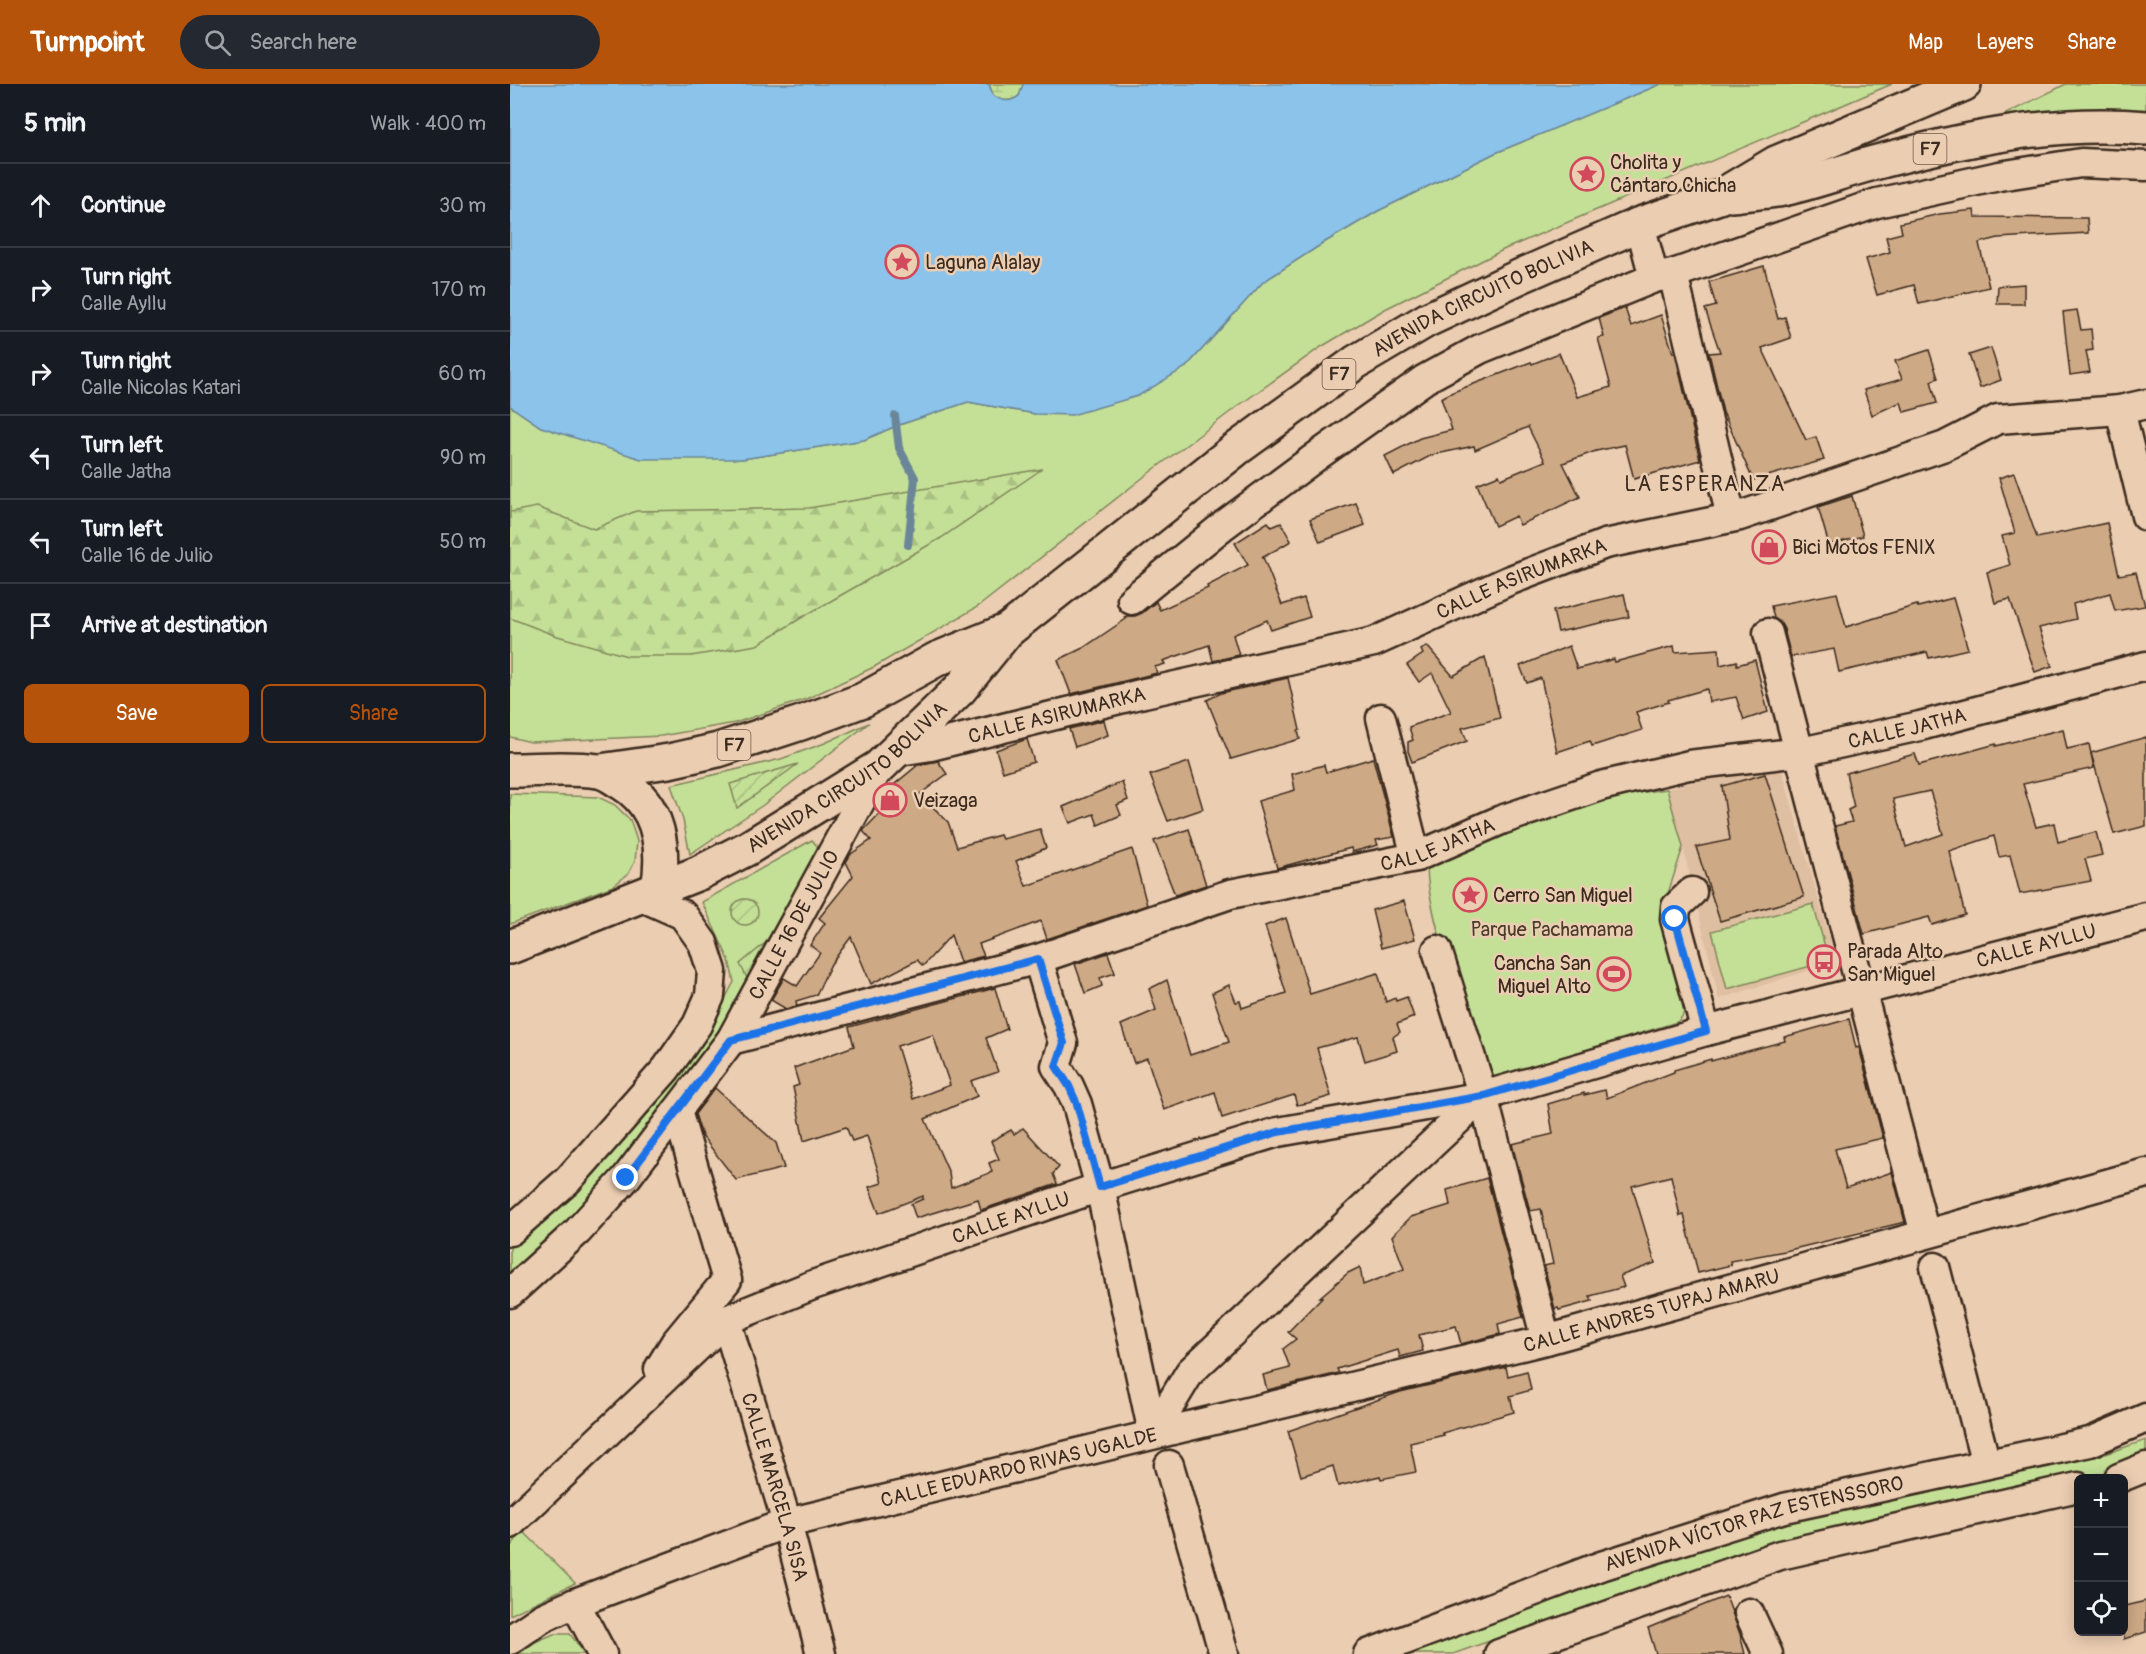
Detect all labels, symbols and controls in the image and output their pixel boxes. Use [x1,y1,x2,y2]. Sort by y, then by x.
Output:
search box [180,15,600,69]
text: Turnpoint [30,25,144,60]
icon: search [201,26,234,59]
text: Search here [249,28,357,56]
text: Map [1908,29,1943,56]
text: Layers [1976,29,2034,56]
text: Share [2067,29,2116,56]
text: 5 min [24,107,86,139]
text: Walk · 400 m [370,111,486,136]
road number: F7 [1914,134,1946,164]
place label: Cholita y Cántaro Chicha [1610,150,1736,198]
place icon: Cholita y Cántaro Chicha [1569,156,1605,192]
icon: ahead [24,189,57,222]
text: Continue [81,191,165,219]
text: 30 m [439,193,486,218]
street label: AVENIDA CIRCUITO BOLIVIA [1368,234,1597,363]
place icon: Laguna Alalay [884,244,920,280]
place label: Laguna Alalay [925,250,1041,275]
text: Turn right [81,263,171,291]
icon: right [24,273,57,306]
text: 170 m [432,277,486,302]
text: Calle Ayllu [81,291,167,316]
text: Turn right [81,347,171,375]
icon: right [24,357,57,390]
road number: F7 [1322,359,1356,389]
text: 60 m [439,361,486,386]
text: Calle Nicolas Katari [81,375,241,400]
text: Turn left [81,431,163,459]
icon: left [24,441,57,474]
text: 90 m [440,445,486,470]
text: Calle Jatha [81,459,171,484]
district label: LA ESPERANZA [1624,471,1786,498]
text: Turn left [81,515,163,543]
icon: left [24,525,57,558]
text: 50 m [439,529,486,554]
shop icon: Bici Motos FENIX [1751,529,1787,565]
street label: CALLE ASIRUMARKA [1432,533,1610,625]
place label: Bici Motos FENIX [1792,535,1936,560]
text: Calle 16 de Julio [81,543,213,568]
icon: arrive [24,609,57,642]
text: Arrive at destination [81,611,267,639]
street label: CALLE ASIRUMARKA [966,681,1148,749]
button: Save [24,684,249,743]
button: Share [261,684,486,743]
street label: AVENIDA CIRCUITO BOLIVIA [742,696,952,859]
street label: CALLE JATHA [1846,702,1969,754]
road number: F7 [718,730,750,760]
shop icon: Veizaga [872,782,908,818]
place label: Veizaga [913,788,977,813]
street label: CALLE JATHA [1378,812,1499,877]
street label: CALLE 16 DE JULIO [743,846,845,1004]
place icon: Cerro San Miguel [1452,877,1488,913]
place label: Cerro San Miguel [1493,883,1633,908]
route start [1661,905,1687,931]
park label: Parque Pachamama [1471,917,1633,942]
street label: CALLE AYLLU [1974,918,2099,973]
place label: Parada Alto San Miguel [1847,939,1943,987]
bus stop icon: Parada Alto San Miguel [1806,944,1842,980]
place label: Cancha San Miguel Alto [1494,951,1591,999]
sports icon: Cancha San Miguel Alto [1596,956,1632,992]
route end [612,1164,638,1190]
street label: CALLE AYLLU [949,1186,1073,1250]
street label: CALLE ANDRES TUPAJ AMARU [1521,1264,1783,1358]
street label: CALLE MARCELA SISA [736,1390,814,1584]
street label: CALLE EDUARDO RIVAS UGALDE [878,1422,1160,1513]
street label: AVENIDA VÍCTOR PAZ ESTENSSORO [1601,1471,1906,1577]
map controls [2074,1474,2128,1636]
button: + [2074,1474,2128,1528]
button: − [2074,1528,2128,1582]
button: locate [2074,1582,2128,1636]

